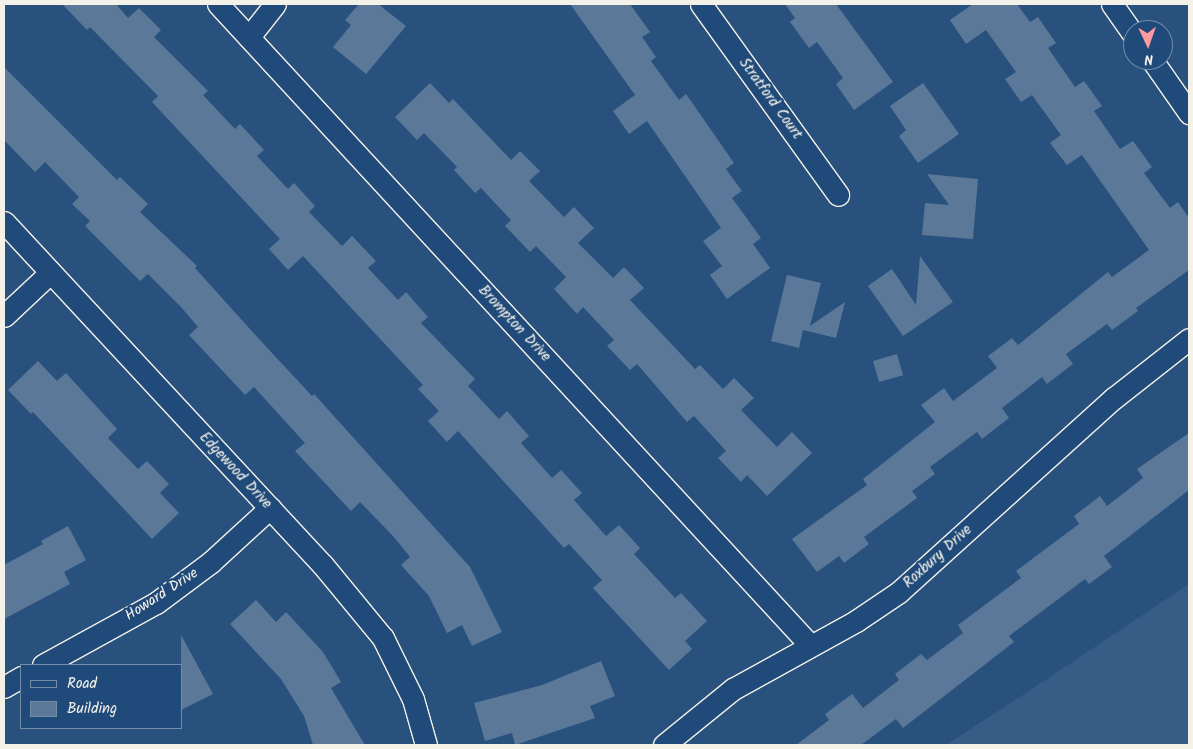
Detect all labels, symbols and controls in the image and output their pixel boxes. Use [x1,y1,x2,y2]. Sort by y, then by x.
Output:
north arrow [1123,20,1173,70]
text: N [1144,48,1154,70]
street label: Stratford Court [734,55,806,143]
street label: Brompton Drive [474,282,554,366]
street label: Edgewood Drive [195,429,275,513]
street label: Roxbury Drive [900,521,976,593]
street label: Howard Drive [122,565,202,625]
legend [20,664,182,729]
text: Road [67,672,97,696]
text: Building [67,697,117,721]

